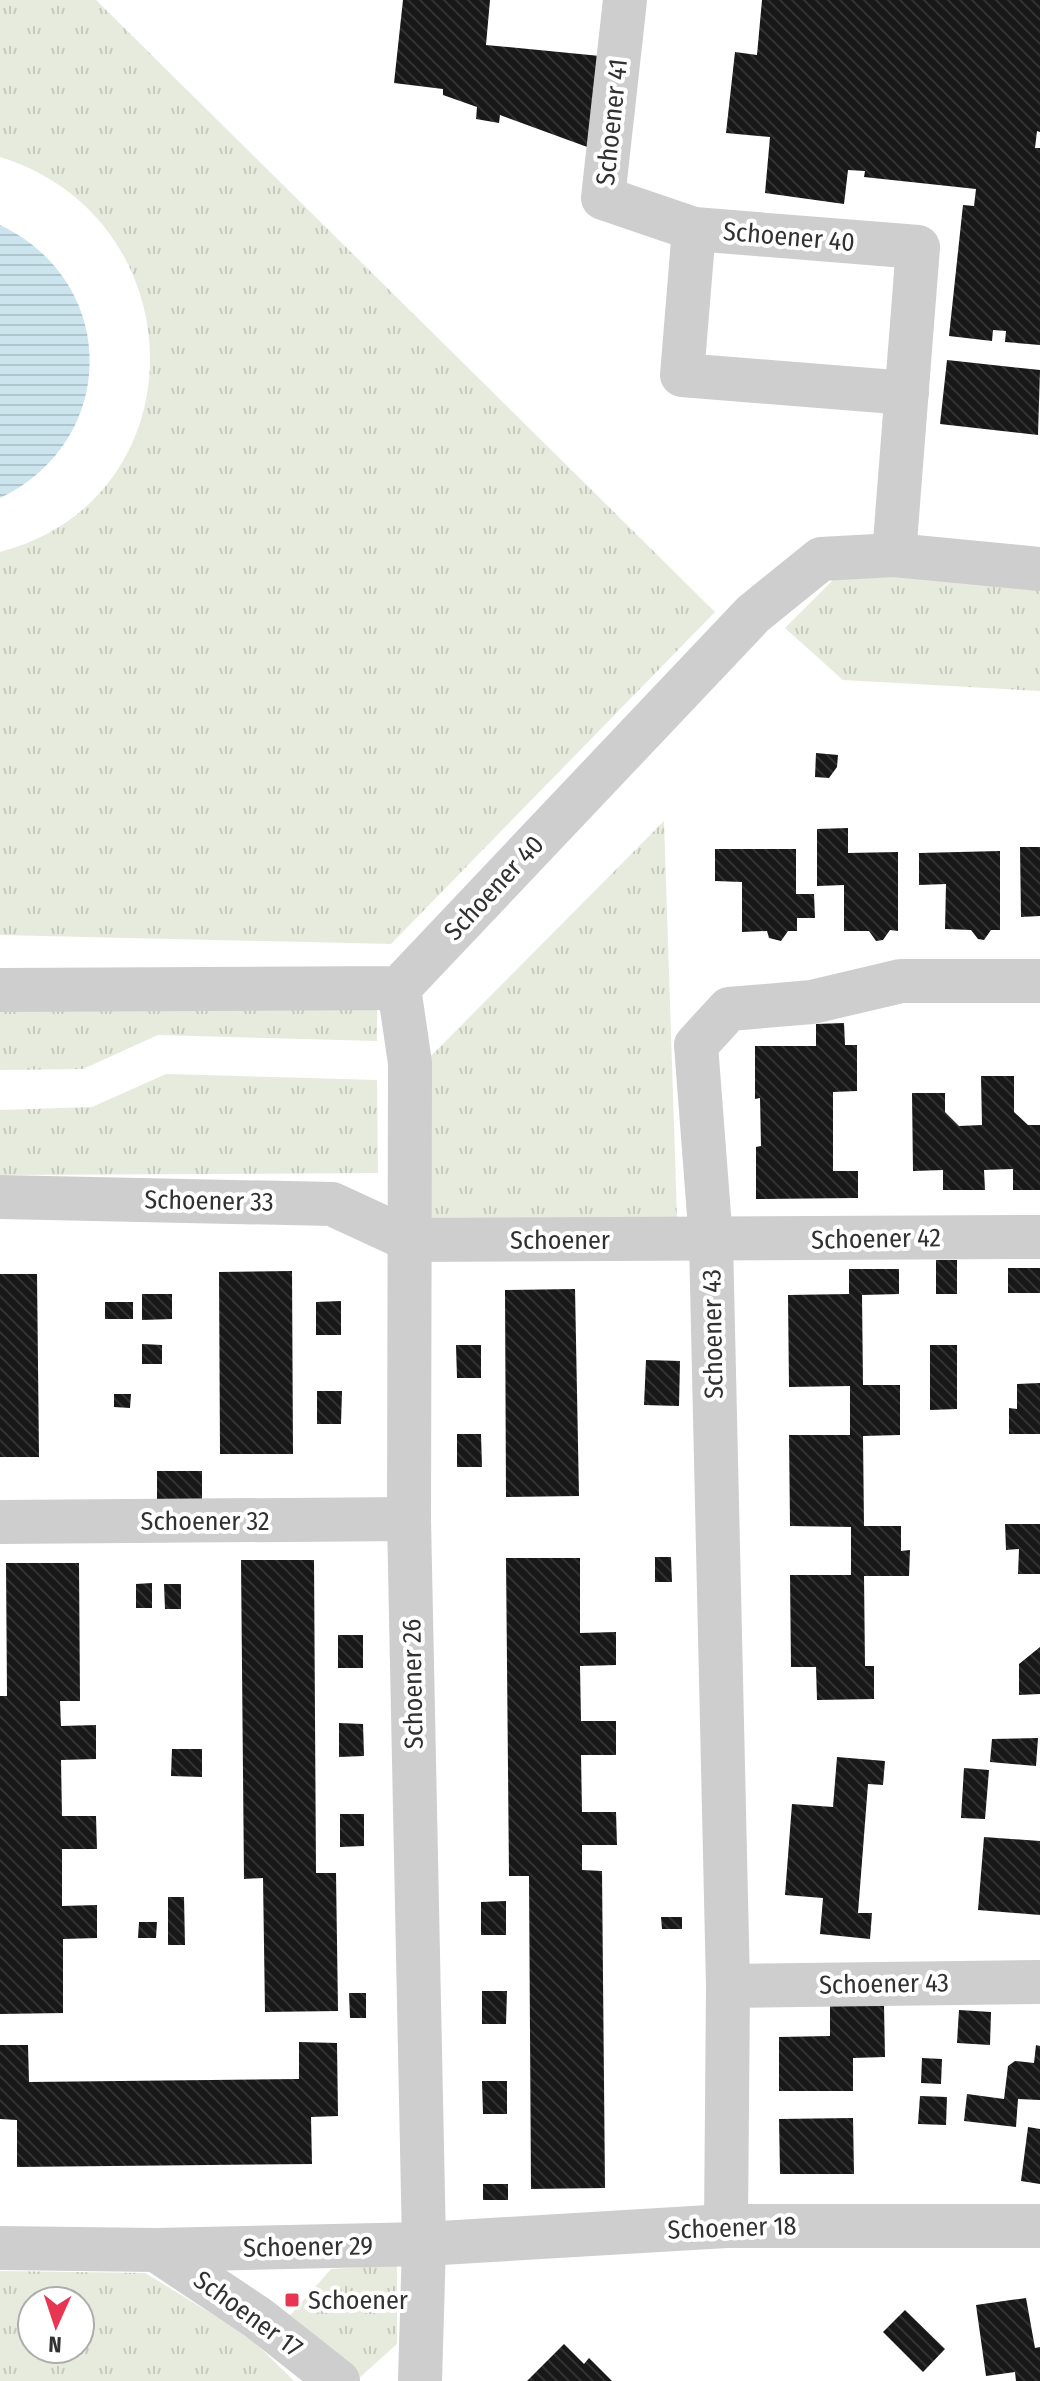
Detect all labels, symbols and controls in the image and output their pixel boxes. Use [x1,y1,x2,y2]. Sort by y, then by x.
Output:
street label: Schoener 41 [590,57,634,187]
street label: Schoener 40 [722,216,856,258]
street label: Schoener 40 [438,829,550,947]
street label: Schoener 33 [144,1184,274,1218]
street label: Schoener 42 [811,1222,941,1256]
street label: Schoener [510,1225,610,1256]
street label: Schoener 43 [696,1269,730,1399]
street label: Schoener 32 [141,1506,269,1537]
street label: Schoener 26 [396,1619,430,1749]
street label: Schoener 43 [819,1967,949,2001]
street label: Schoener 18 [667,2210,797,2246]
street label: Schoener 29 [243,2230,373,2264]
street label: Schoener 17 [188,2264,308,2364]
north arrow [16,2285,96,2365]
place label: Schoener [308,2285,408,2316]
marker: Schoener [283,2291,301,2309]
text: N [48,2331,62,2358]

